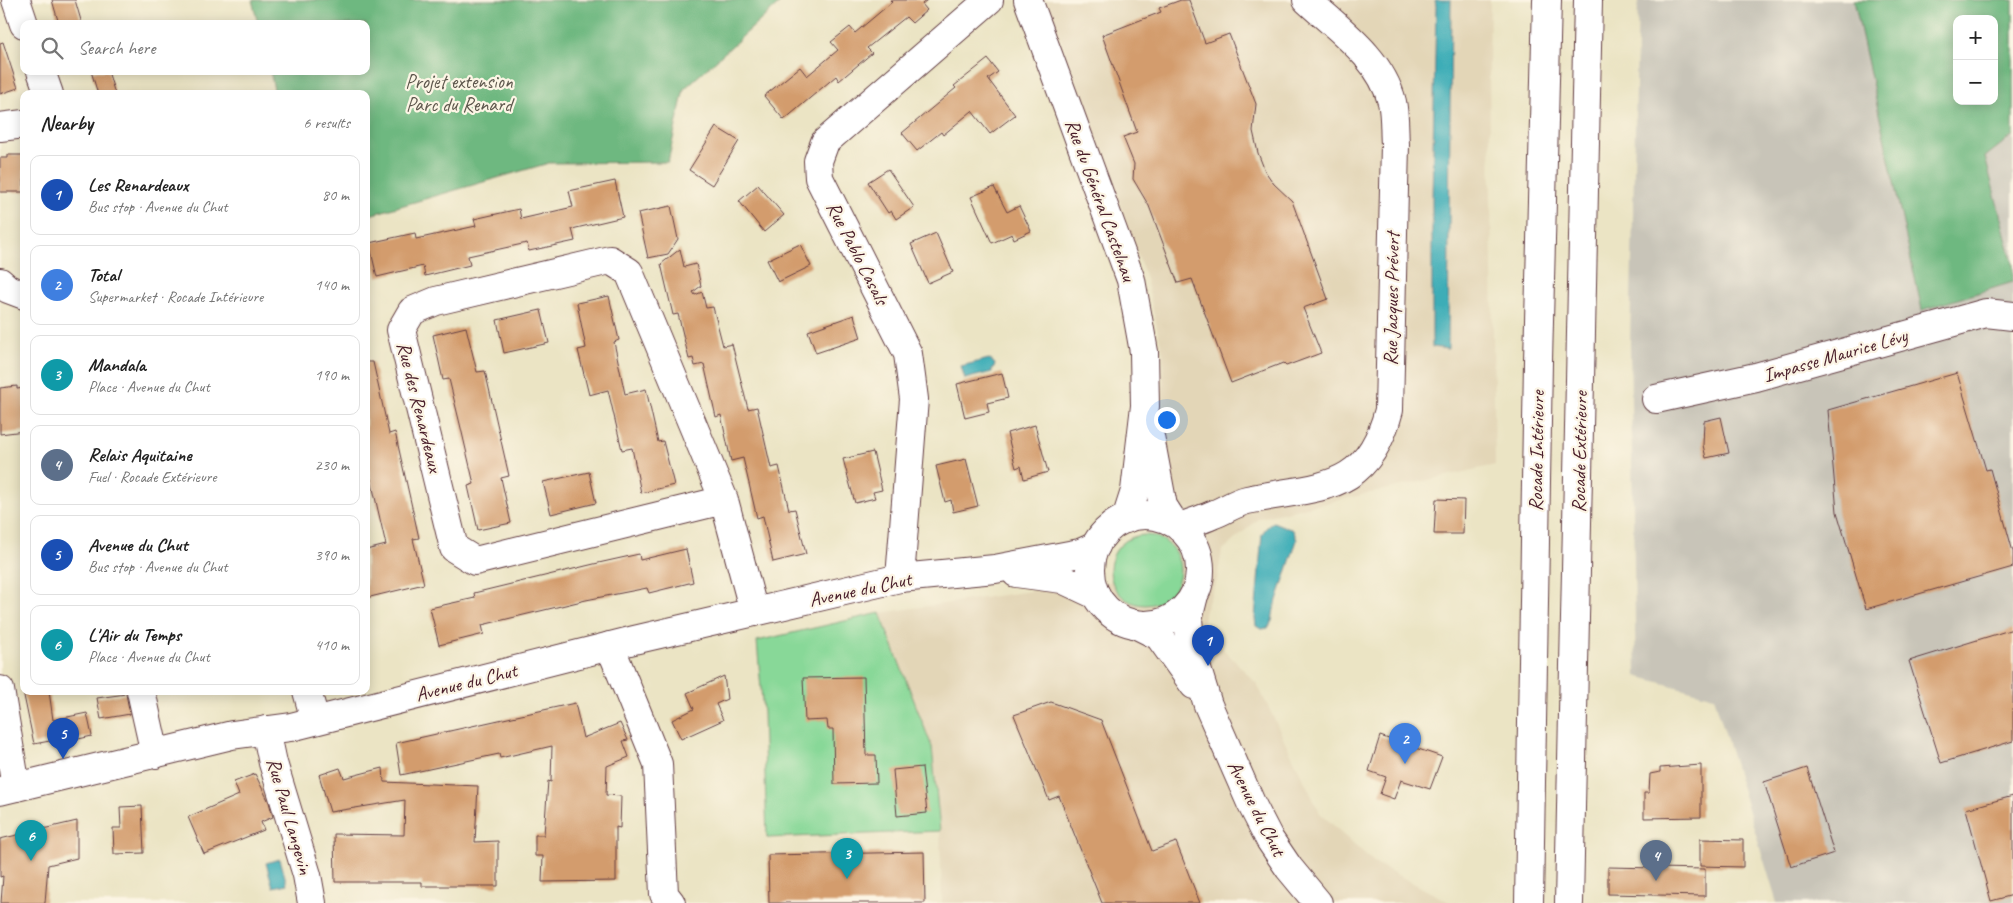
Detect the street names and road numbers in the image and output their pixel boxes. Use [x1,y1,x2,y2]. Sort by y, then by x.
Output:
street label: Rue du Général Castelnau [1060,116,1142,286]
street label: Rue Pablo Casals [821,197,895,311]
street label: Rue Jacques Prévert [1378,229,1405,366]
street label: Impasse Maurice Lévy [1760,323,1911,388]
street label: Rue des Renardeaux [391,339,448,477]
street label: Rocade Intérieure [1523,389,1550,512]
street label: Rocade Extérieure [1566,390,1593,513]
street label: Avenue du Chut [807,566,916,612]
street label: Avenue du Chut [413,657,522,707]
street label: Rue Paul Langevin [261,755,318,878]
street label: Avenue du Chut [1222,756,1292,862]

